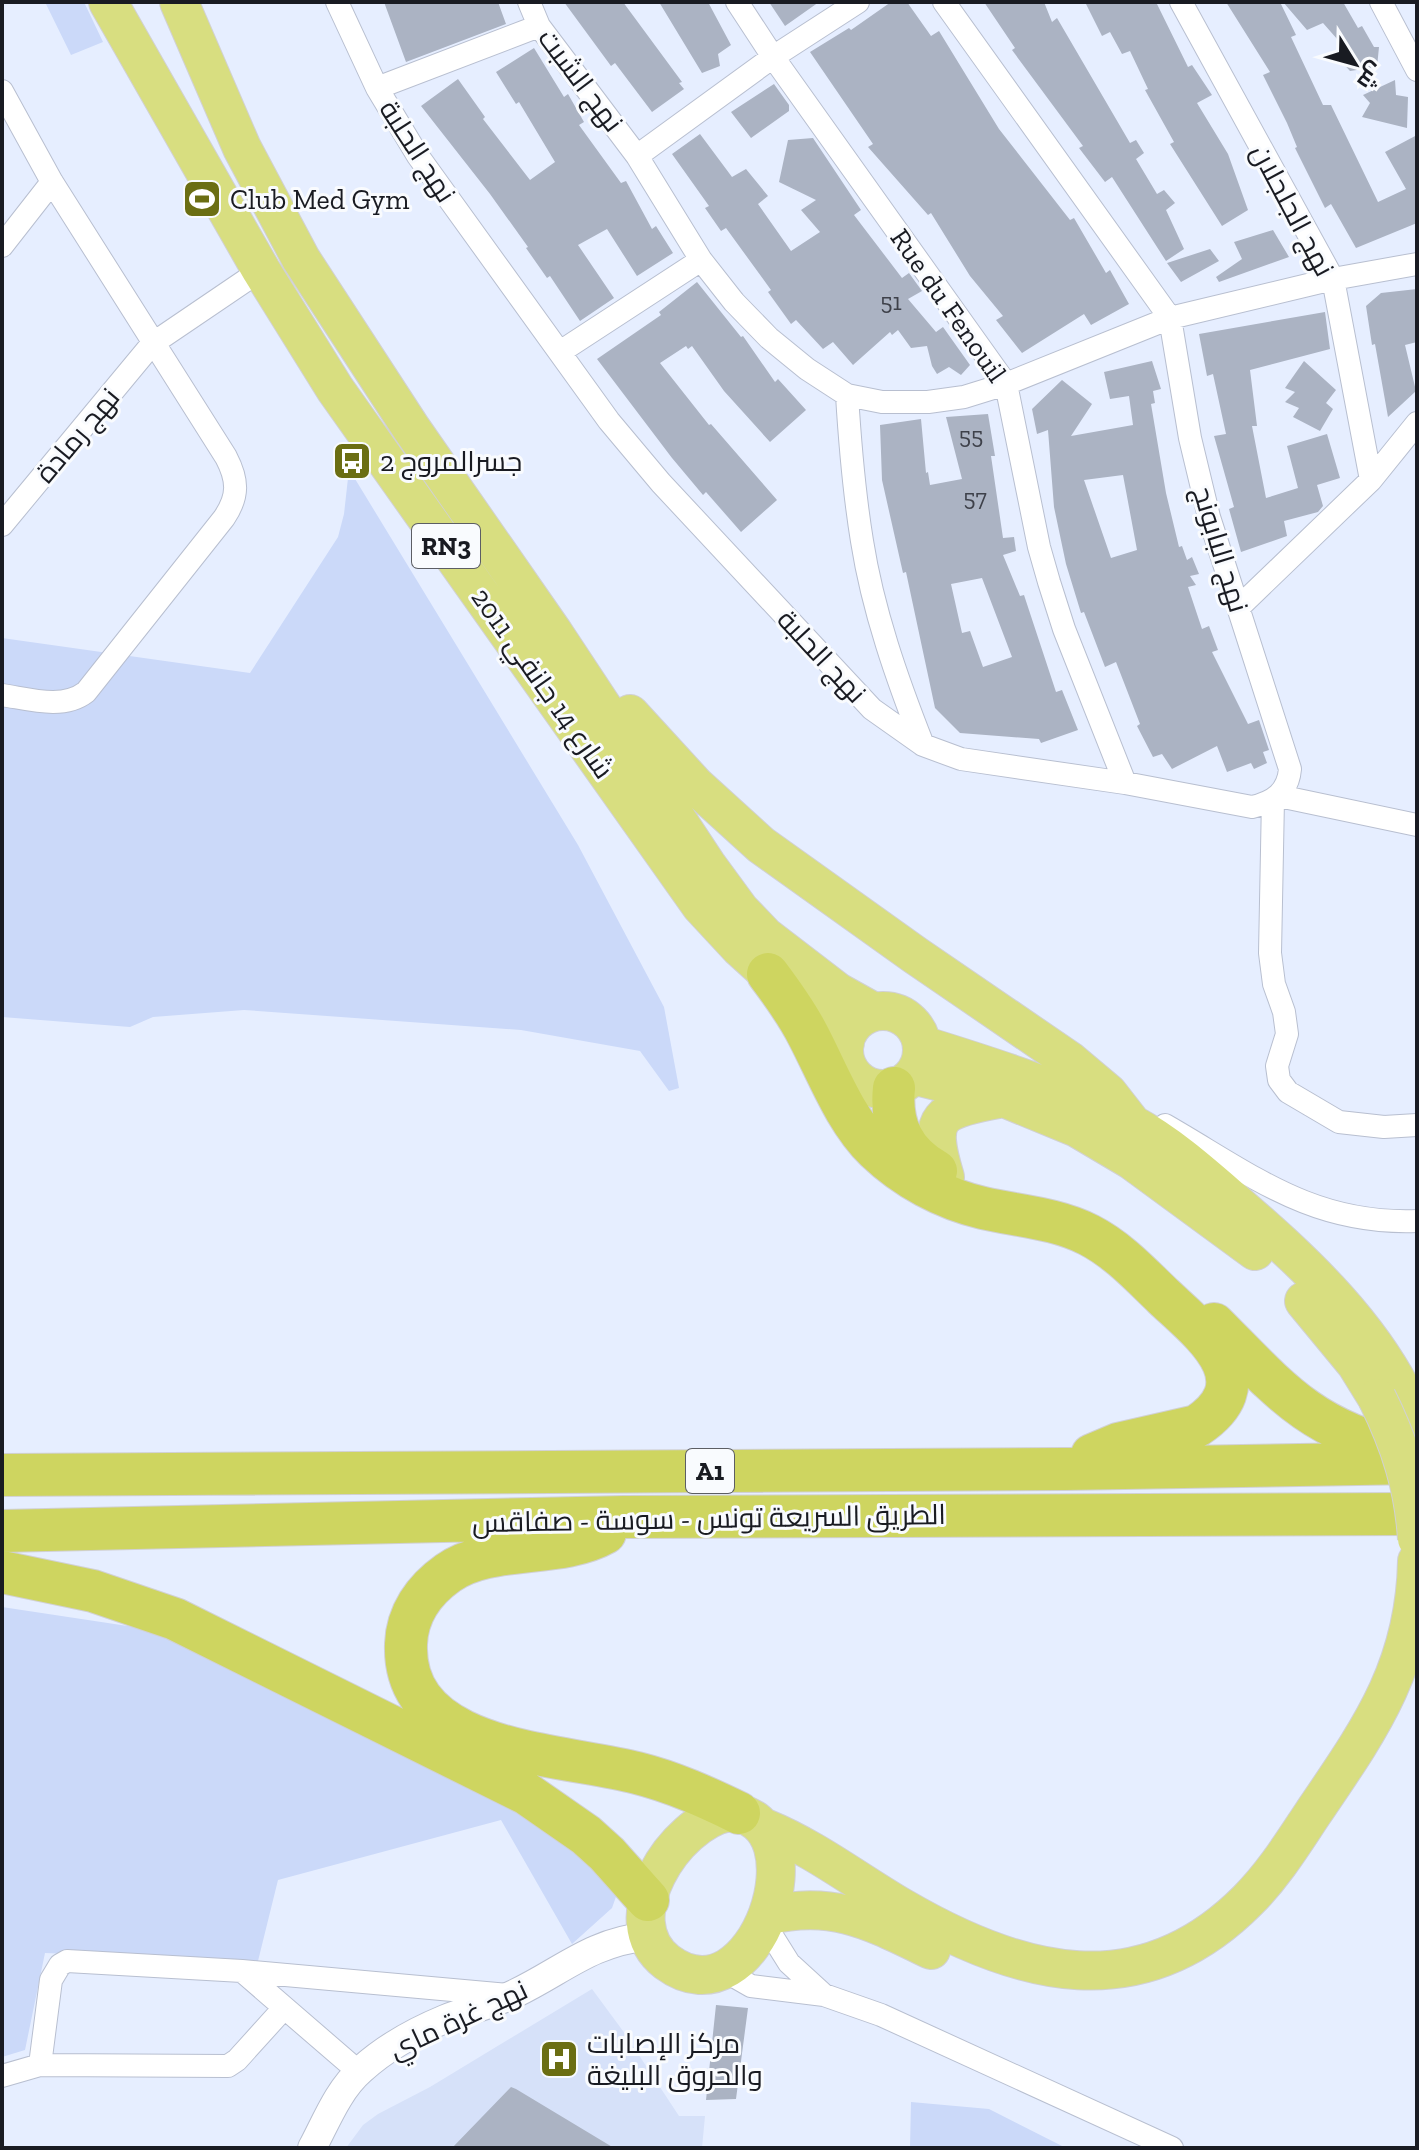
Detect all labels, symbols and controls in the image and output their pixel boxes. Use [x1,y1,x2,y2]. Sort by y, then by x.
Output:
street label: نهج الشبت [530,22,630,139]
north arrow [1315,24,1395,104]
text: ش [1351,56,1390,95]
street label: نهج الحلبة [371,94,463,210]
street label: نهج الجلجلان [1242,139,1341,283]
sports icon: Club Med Gym [181,178,223,220]
place label: Club Med Gym [230,183,409,216]
street label: Rue du Fenouil [884,222,1014,388]
house number: 51 [880,287,902,316]
street label: نهج رمادة [28,381,128,491]
house number: 55 [959,421,983,450]
bus stop icon: جسرالمروج 2 [331,440,373,482]
place label: جسرالمروج 2 [380,445,522,480]
street label: نهج البابونج [1184,482,1255,617]
house number: 57 [963,483,987,512]
road number: RN3 [412,524,480,568]
street label: شارع 14 جانفي 2011 [460,582,621,788]
street label: نهج الحلبة [769,603,873,711]
road number: A1 [686,1449,734,1493]
street label: الطريق السريعة تونس - سوسة - صفاقس [472,1498,946,1539]
street label: نهج غرة ماي [384,1973,535,2070]
place label: مركز الإصابات والحروق البليغة [587,2027,763,2092]
hospital icon: مركز الإصابات والحروق البليغة [538,2038,580,2080]

